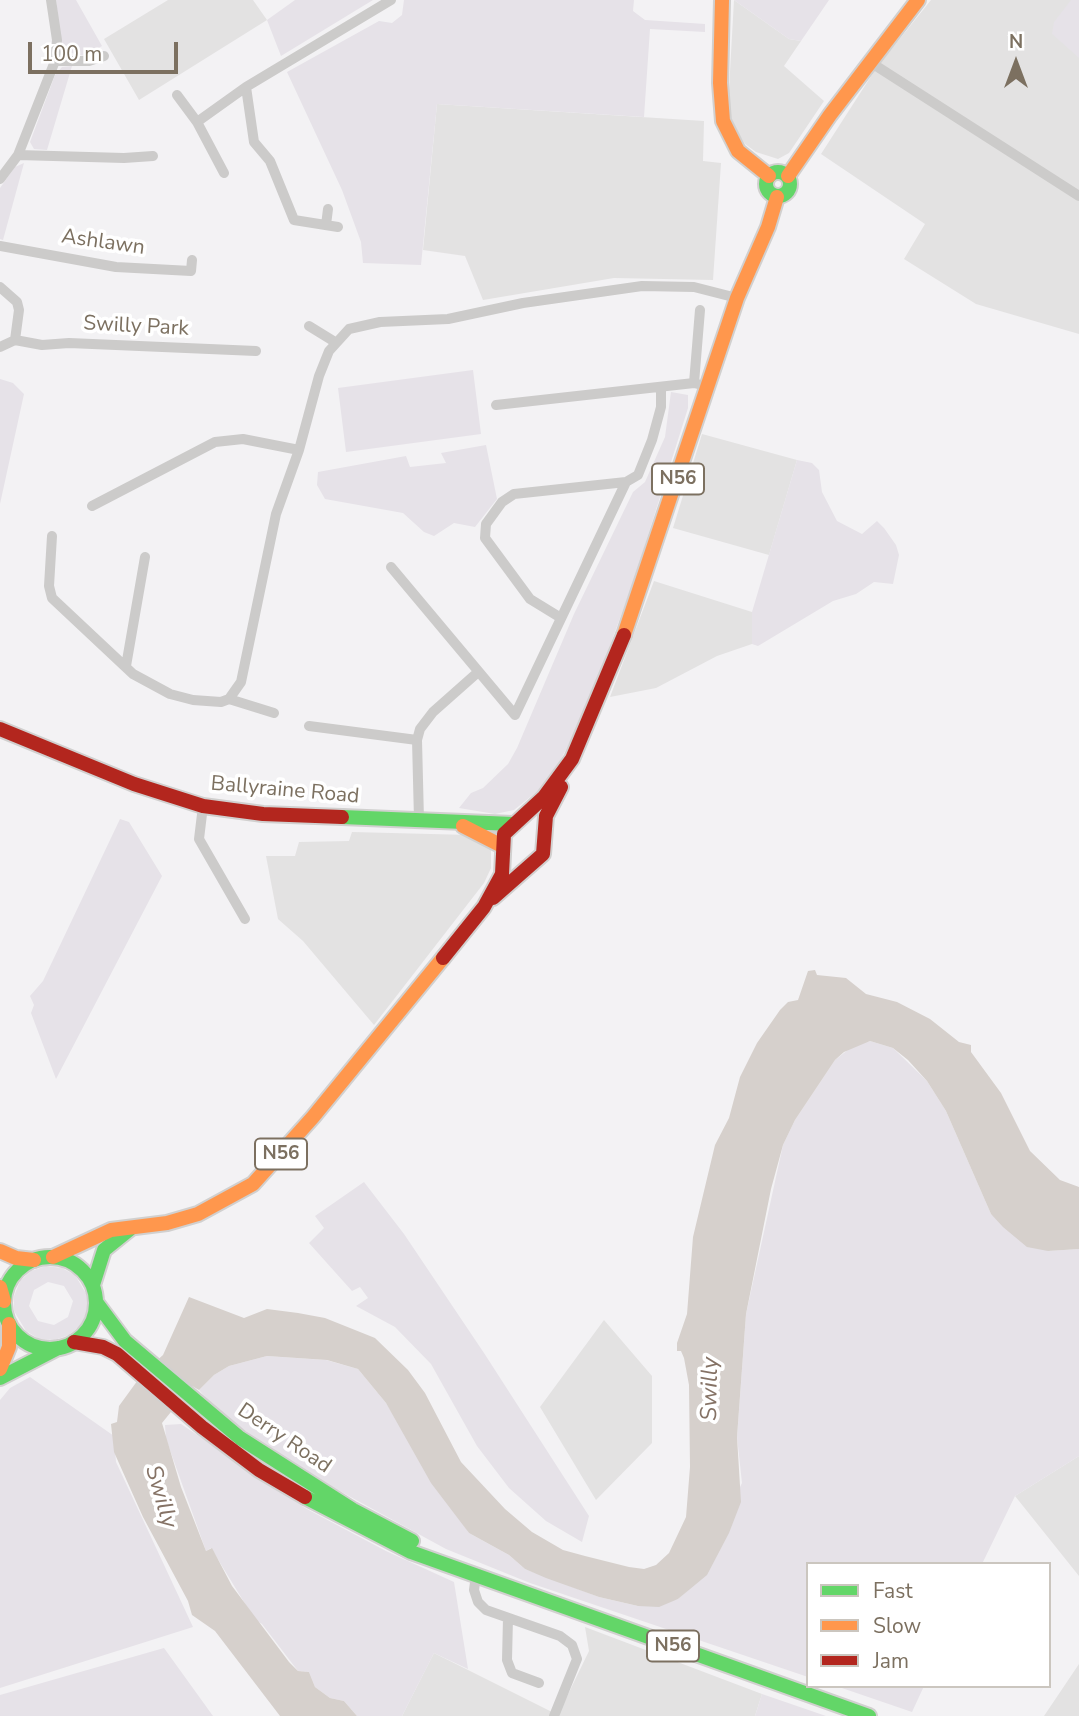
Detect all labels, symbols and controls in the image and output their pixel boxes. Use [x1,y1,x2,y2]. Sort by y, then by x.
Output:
scale bar [32,28,182,72]
north arrow [981,28,1051,98]
text: N [1009,29,1023,55]
text: 100 m [41,40,102,68]
street label: Ashlawn [60,225,146,261]
street label: Swilly Park [83,312,189,342]
road number: N56 [652,464,704,494]
street label: Ballyraine Road [210,772,360,810]
road number: N56 [255,1138,307,1170]
water label: Swilly [697,1357,725,1421]
street label: Derry Road [232,1399,336,1479]
water label: Swilly [138,1463,182,1531]
legend [806,1562,1051,1688]
text: Fast [873,1577,913,1605]
text: Slow [873,1612,921,1640]
road number: N56 [647,1630,699,1662]
text: Jam [873,1647,909,1675]

